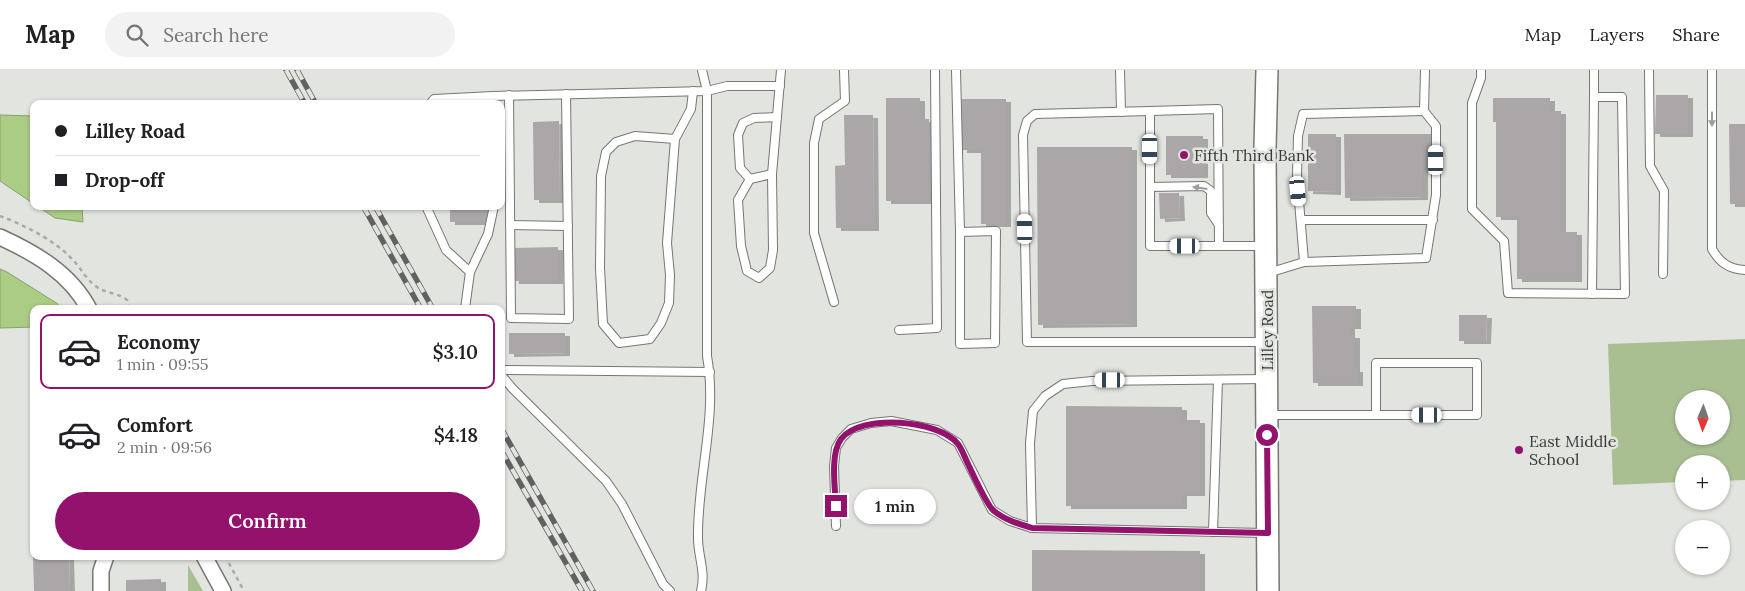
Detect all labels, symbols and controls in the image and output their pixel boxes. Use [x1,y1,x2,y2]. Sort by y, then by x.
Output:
search box [105,12,455,57]
text: Map [25,19,75,50]
icon: search [123,21,151,49]
text: Search here [163,23,269,47]
text: Map [1525,23,1561,46]
text: Layers [1589,23,1644,46]
text: Share [1672,23,1720,46]
one-way arrow [1708,111,1716,127]
text: Lilley Road [85,119,185,143]
car [1142,134,1157,164]
place label: Fifth Third Bank [1194,145,1315,165]
car [1428,145,1443,175]
marker: Fifth Third Bank [1178,149,1190,161]
text: Drop-off [85,168,164,192]
car [1289,175,1306,207]
one-way arrow [1191,183,1207,191]
car [1017,214,1032,244]
car [1170,239,1200,254]
street label: Lilley Road [1257,289,1277,370]
icon: car [57,329,102,374]
text: Economy [117,330,200,354]
text: $3.10 [433,340,478,364]
text: 1 min · 09:55 [117,354,209,374]
car [1095,373,1125,388]
north arrow [1675,390,1730,445]
map controls [1675,390,1730,575]
car [1412,408,1442,423]
icon: car [57,412,102,457]
text: Comfort [117,413,193,437]
text: $4.18 [434,423,478,447]
route start [1256,424,1278,446]
place label: East Middle School [1529,431,1617,469]
text: 2 min · 09:56 [117,437,212,457]
marker: East Middle School [1513,444,1525,456]
button: + [1675,455,1730,510]
callout: 1 min [854,488,936,524]
button: Confirm [55,492,480,550]
route end [825,495,847,517]
text: 1 min [875,496,915,516]
button: − [1675,520,1730,575]

